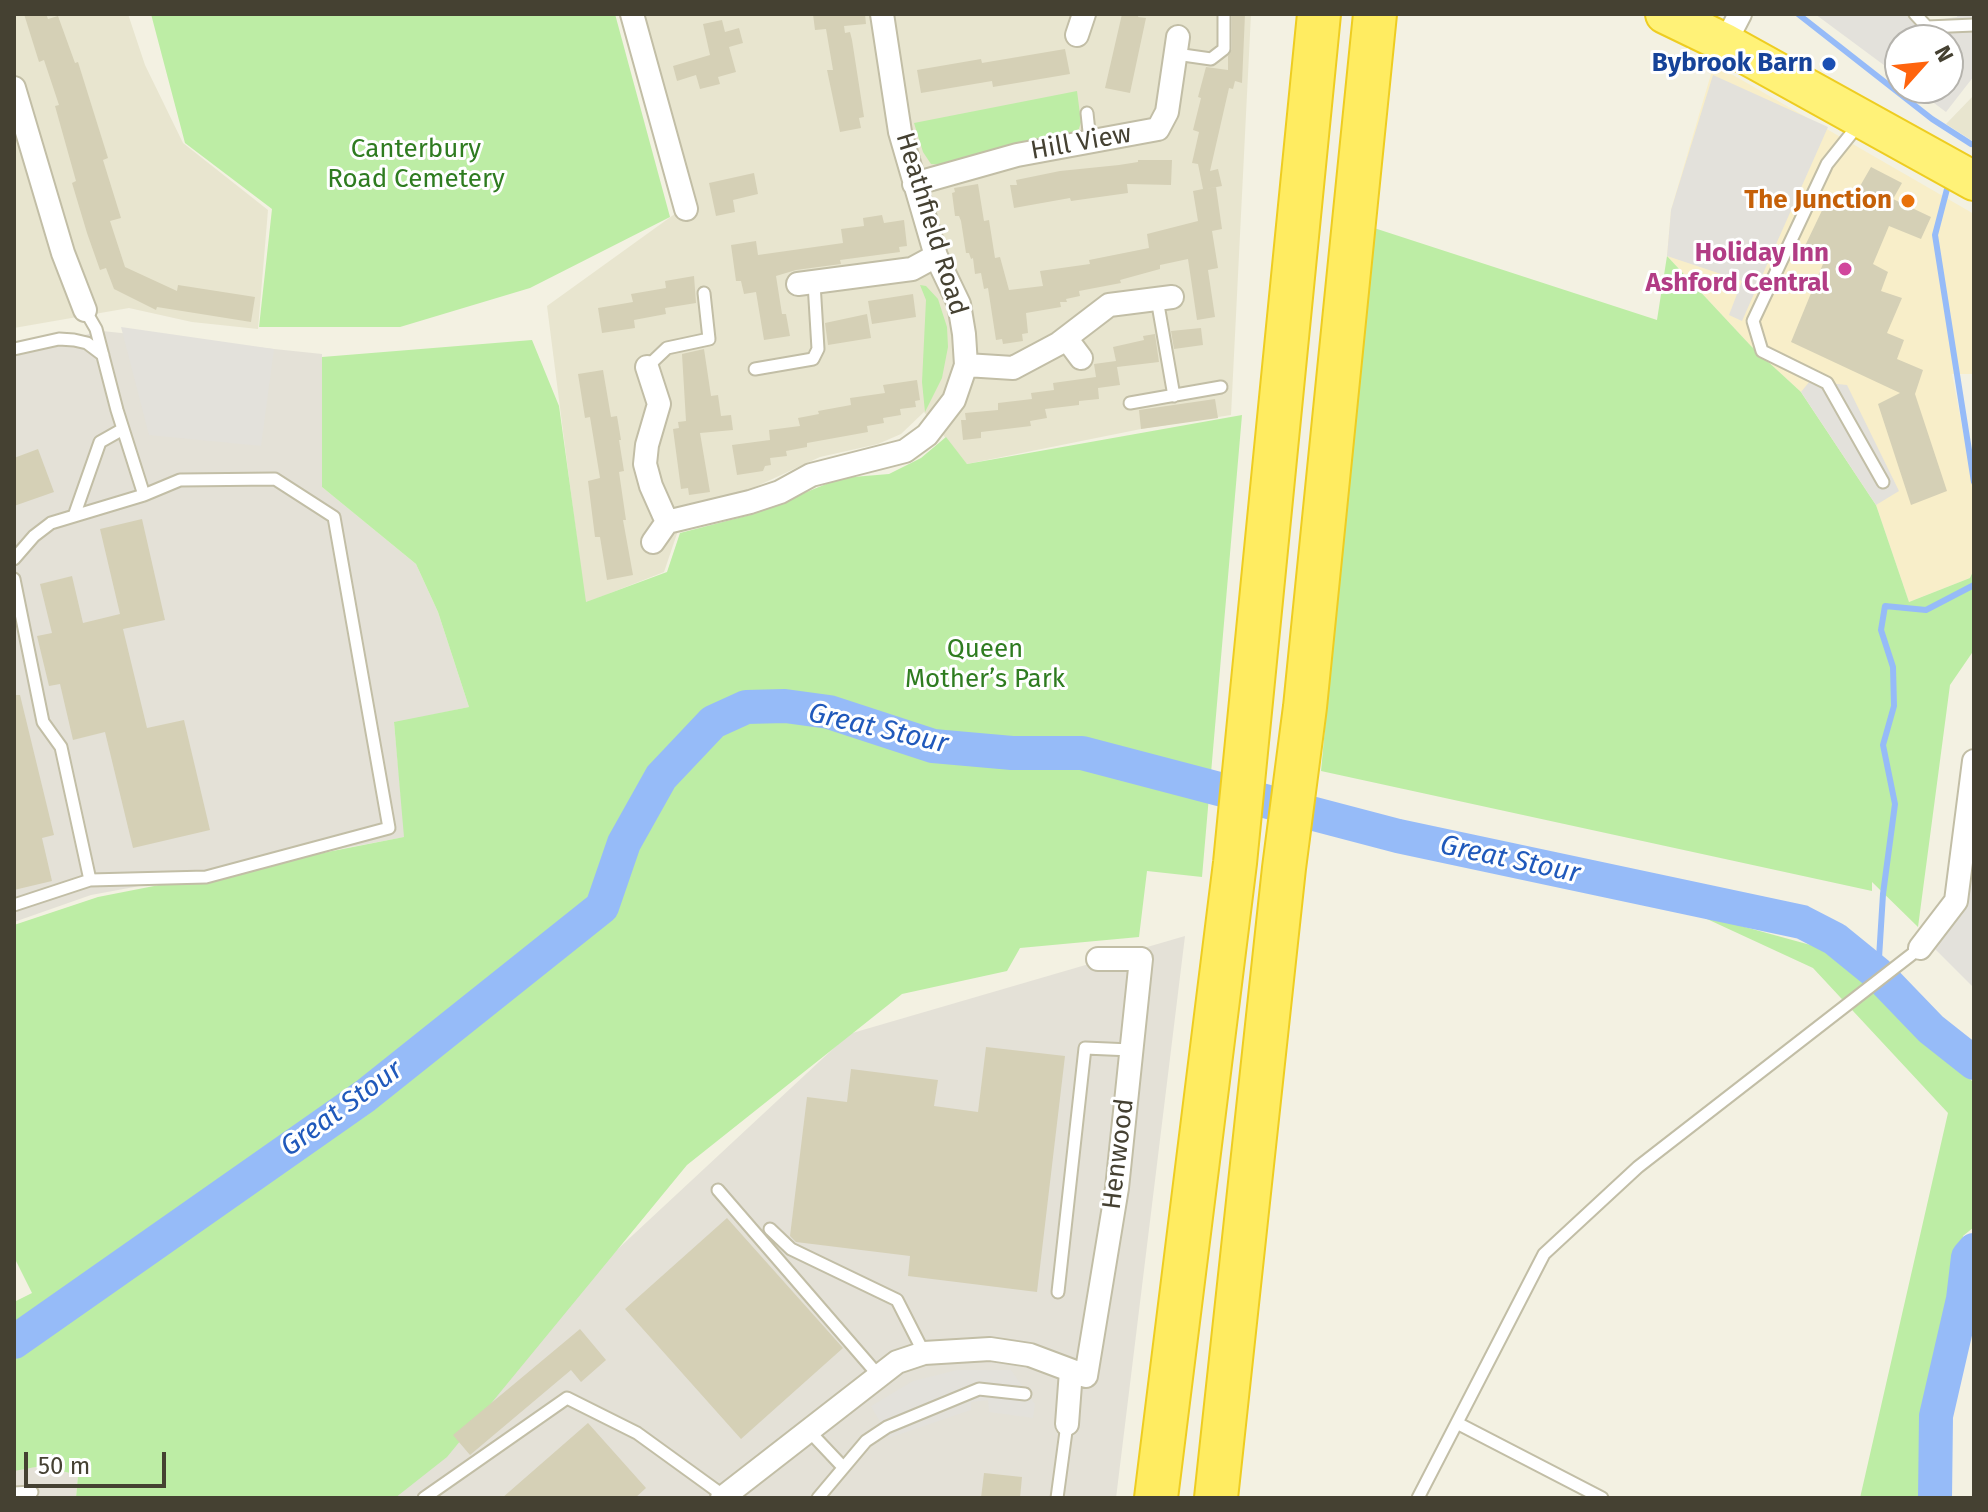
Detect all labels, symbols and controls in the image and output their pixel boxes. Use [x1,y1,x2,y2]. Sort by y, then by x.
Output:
north arrow [1884,24,1964,104]
text: N [1929,41,1959,66]
place label: Bybrook Barn [1652,48,1813,80]
marker: Bybrook Barn [1820,55,1838,73]
street label: Hill View [1028,119,1134,167]
street label: Heathfield Road [888,129,974,319]
park label: Canterbury Road Cemetery [327,134,505,196]
place label: The Junction [1744,185,1892,217]
marker: The Junction [1899,192,1917,210]
place label: Holiday Inn Ashford Central [1645,238,1829,300]
marker: Holiday Inn Ashford Central [1836,260,1854,278]
park label: Queen Mother’s Park [905,634,1065,696]
water label: Great Stour [805,697,951,761]
water label: Great Stour [1437,829,1583,891]
water label: Great Stour [275,1054,409,1164]
street label: Henwood [1097,1097,1141,1211]
scale bar [28,1436,170,1486]
text: 50 m [38,1452,90,1480]

